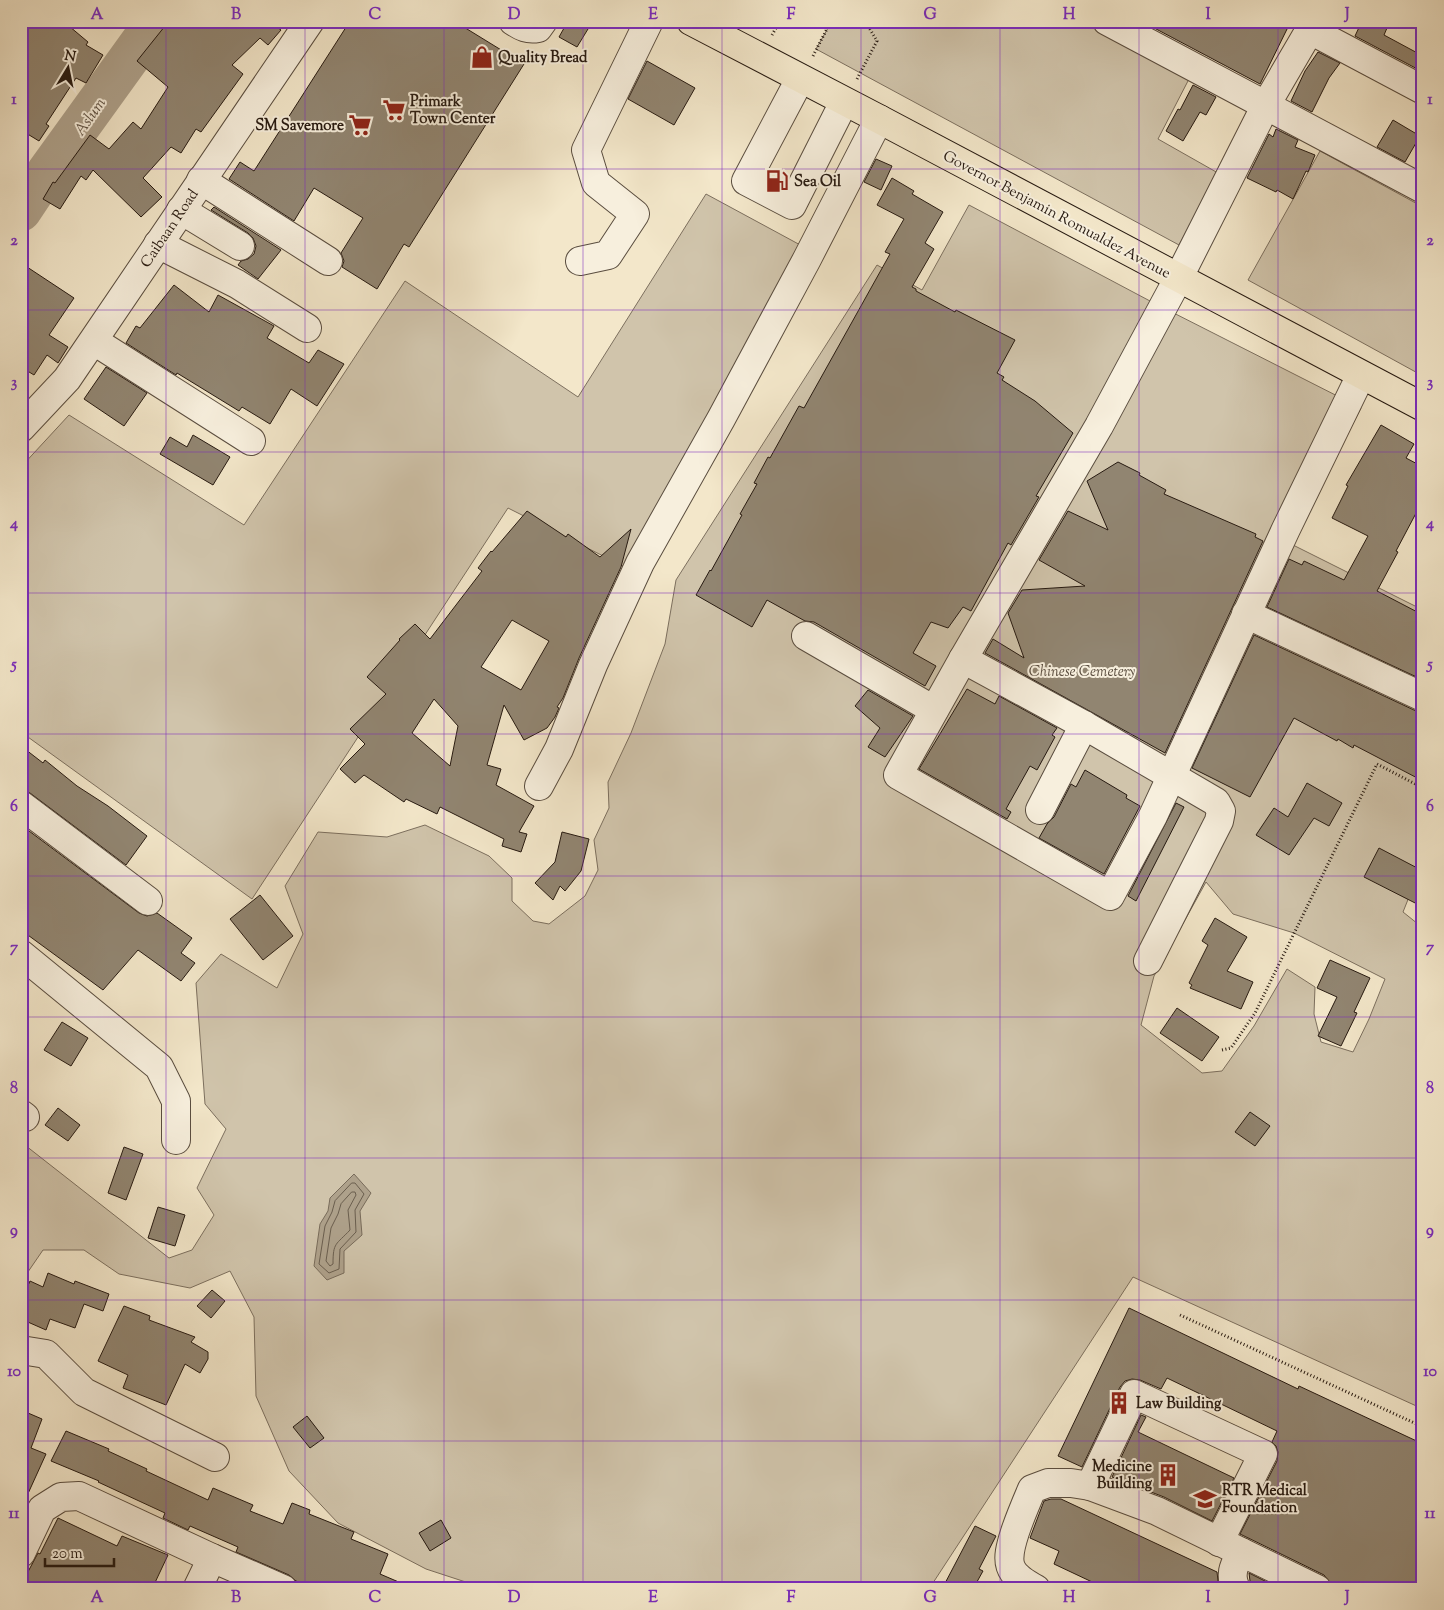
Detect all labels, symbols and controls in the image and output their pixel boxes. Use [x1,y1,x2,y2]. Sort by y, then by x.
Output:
text: A [91,4,104,27]
text: B [231,4,241,27]
text: C [369,4,382,27]
text: D [508,4,521,27]
text: E [648,4,658,27]
text: F [787,4,796,27]
text: G [923,4,937,27]
text: H [1063,4,1076,27]
text: I [1205,4,1211,27]
text: J [1343,4,1350,27]
north arrow [42,42,92,92]
shop icon: Quality Bread [469,44,495,70]
text: N [63,46,77,68]
place label: Quality Bread [498,48,588,69]
text: 1 [11,89,17,112]
text: 1 [1427,89,1433,112]
place label: Primark Town Center [410,92,496,130]
water label: Aslum [70,94,113,141]
supermarket icon: Primark Town Center [381,97,407,123]
supermarket icon: SM Savemore [347,112,373,138]
place label: SM Savemore [255,116,344,137]
street label: Governor Benjamin Romualdez Avenue [939,146,1174,285]
fuel station icon: Sea Oil [764,168,790,194]
place label: Sea Oil [794,172,842,193]
street label: Caibaan Road [136,185,205,272]
text: 2 [10,230,18,253]
text: 2 [1426,230,1434,253]
text: 3 [11,372,18,395]
text: 3 [1427,372,1434,395]
text: 4 [9,513,18,536]
text: 4 [1425,513,1434,536]
text: 5 [9,654,17,677]
text: 5 [1425,654,1433,677]
park label: Chinese Cemetery [1029,662,1135,683]
text: 6 [10,796,18,819]
text: 6 [1426,796,1434,819]
text: 7 [10,937,19,960]
text: 7 [1426,937,1435,960]
text: 8 [10,1078,18,1101]
text: 8 [1426,1078,1434,1101]
text: 9 [10,1220,18,1243]
text: 9 [1426,1220,1434,1243]
text: 10 [7,1361,21,1384]
text: 10 [1423,1361,1437,1384]
building icon: Law Building [1106,1390,1132,1416]
place label: Law Building [1136,1394,1222,1415]
place label: Medicine Building [1092,1457,1153,1495]
building icon: Medicine Building [1155,1462,1181,1488]
place label: RTR Medical Foundation [1222,1481,1308,1519]
school or university icon: RTR Medical Foundation [1192,1486,1218,1512]
text: 11 [9,1503,20,1526]
text: 11 [1425,1503,1436,1526]
scale bar [45,1535,114,1567]
text: 20 m [52,1544,83,1565]
text: A [91,1587,104,1610]
text: B [231,1587,241,1610]
text: C [369,1587,382,1610]
text: D [508,1587,521,1610]
text: E [648,1587,658,1610]
text: F [787,1587,796,1610]
text: G [923,1587,937,1610]
text: H [1063,1587,1076,1610]
text: I [1205,1587,1211,1610]
text: J [1343,1587,1350,1610]

